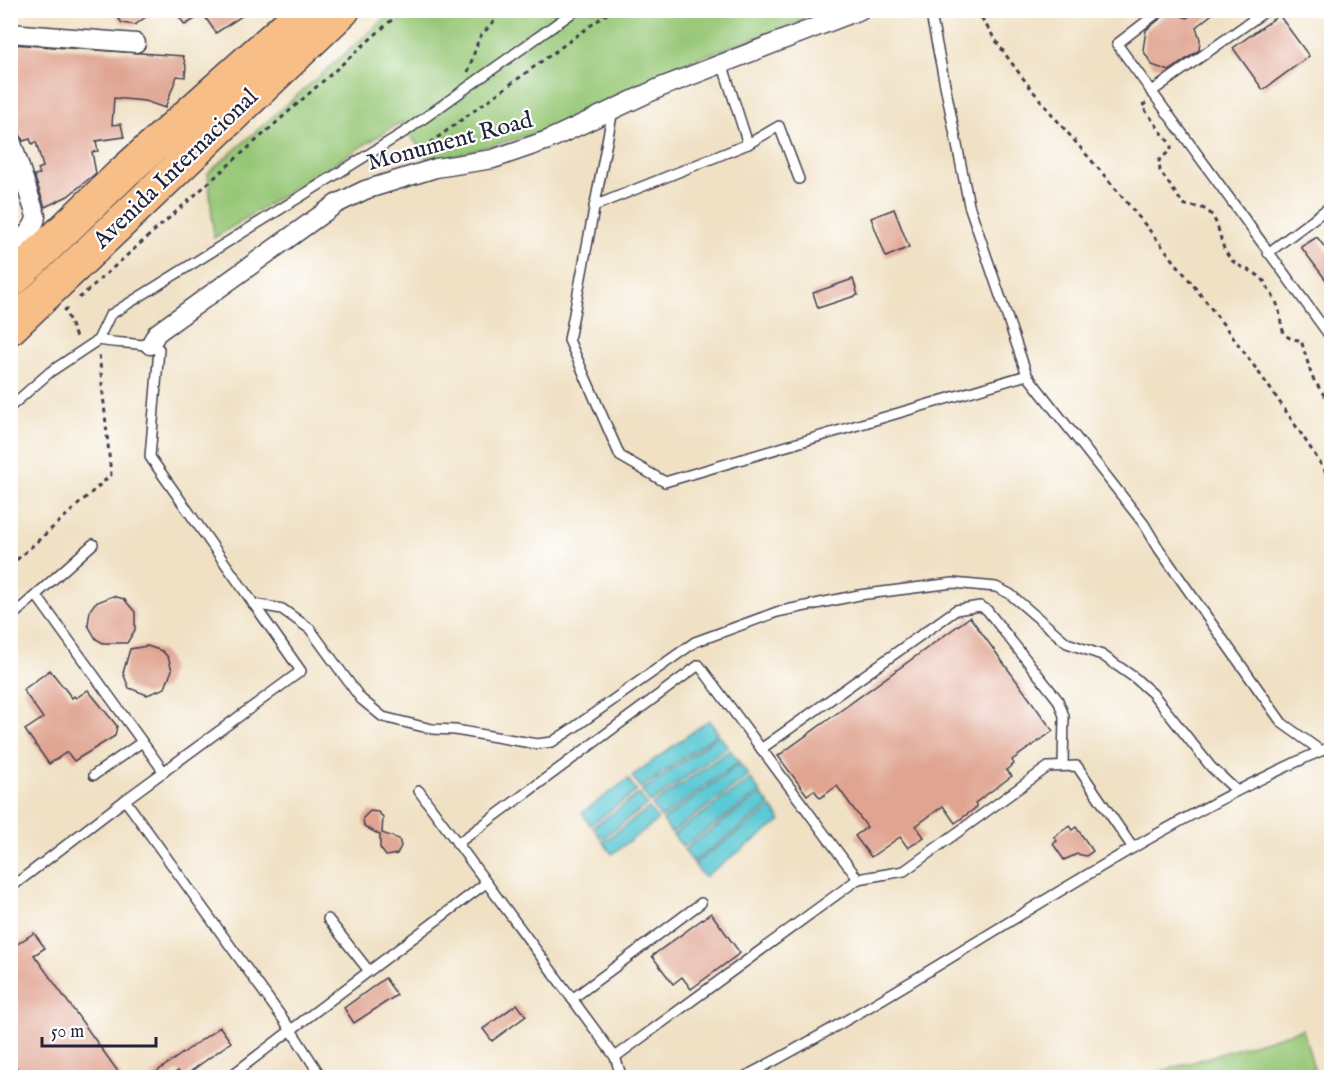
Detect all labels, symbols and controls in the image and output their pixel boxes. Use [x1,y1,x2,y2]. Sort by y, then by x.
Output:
street label: Avenida Internacional [86,82,266,257]
street label: Monument Road [364,105,536,179]
scale bar [42,1010,156,1048]
text: 50 m [51,1021,84,1044]

